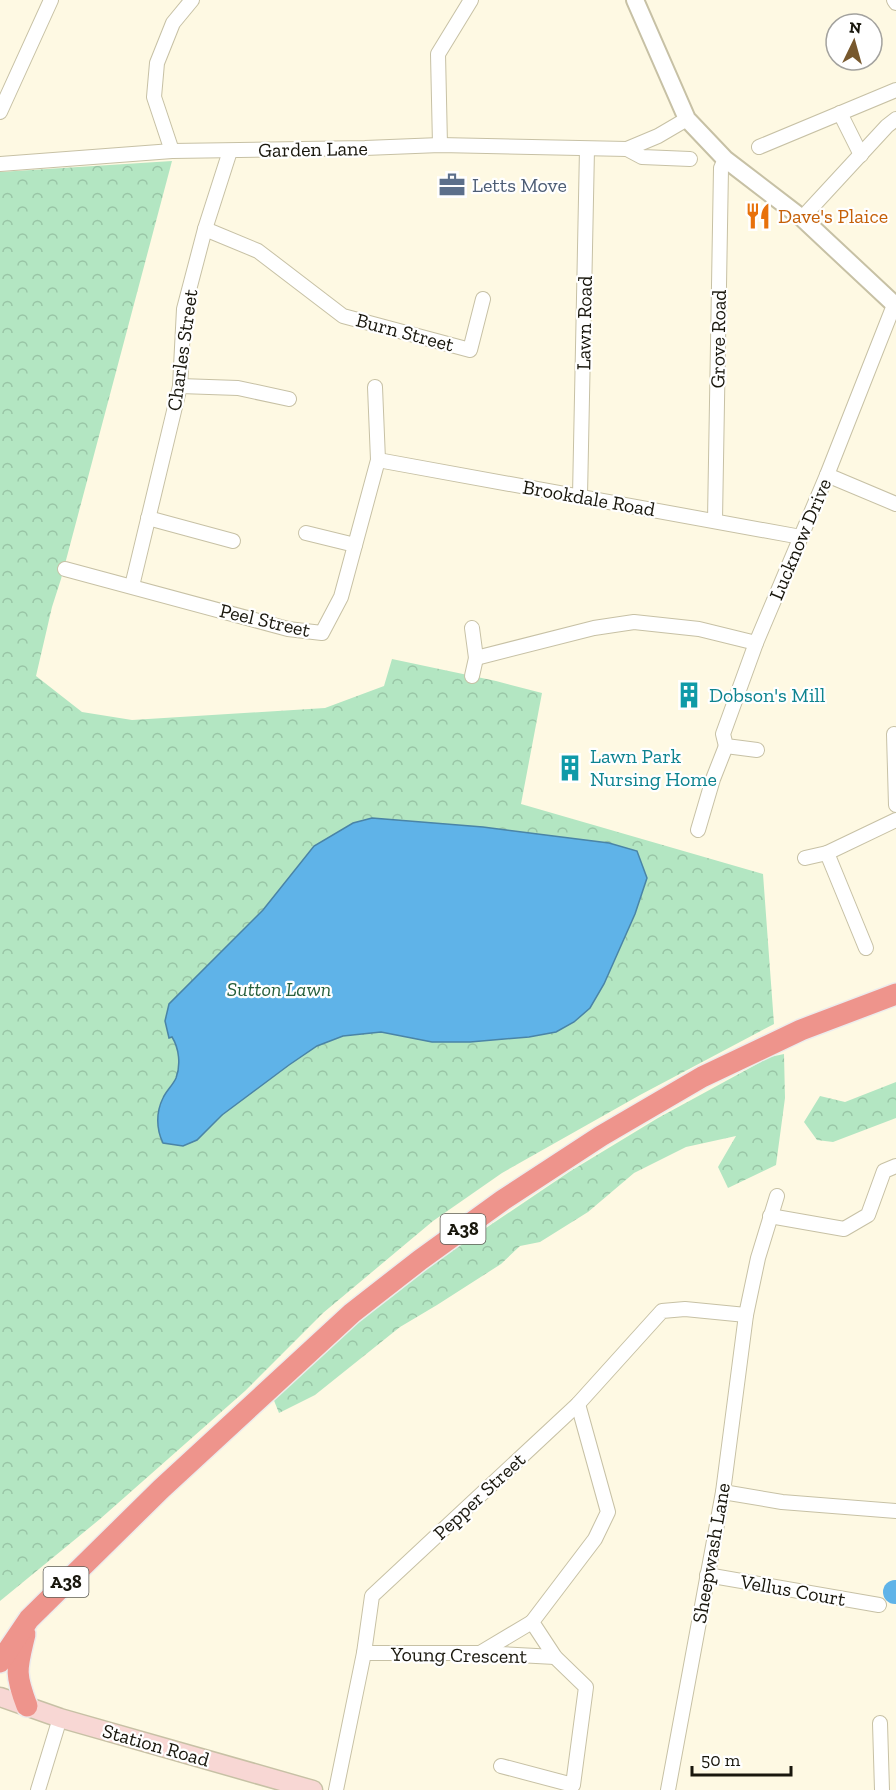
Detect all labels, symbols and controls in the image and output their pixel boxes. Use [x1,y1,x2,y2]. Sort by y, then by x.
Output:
north arrow [824,12,884,72]
text: N [848,18,862,38]
street label: Garden Lane [258,136,368,162]
office icon: Letts Move [437,170,467,200]
place label: Letts Move [472,173,567,197]
restaurant icon: Dave's Plaice [743,201,773,231]
place label: Dave's Plaice [778,204,888,228]
street label: Lawn Road [571,276,597,370]
street label: Charles Street [162,287,203,412]
street label: Grove Road [705,289,731,389]
street label: Burn Street [353,307,457,357]
street label: Brookdale Road [521,475,657,521]
street label: Lucknow Drive [764,475,836,603]
street label: Peel Street [217,598,313,642]
building icon: Dobson's Mill [674,680,704,710]
place label: Dobson's Mill [709,683,825,707]
place label: Lawn Park Nursing Home [590,744,717,791]
building icon: Lawn Park Nursing Home [555,753,585,783]
park label: Sutton Lawn [227,977,331,1001]
road number: A38 [440,1214,486,1244]
street label: Pepper Street [428,1447,530,1545]
street label: Sheepwash Lane [687,1481,735,1625]
road number: A38 [44,1567,88,1597]
street label: Vellus Court [738,1569,848,1611]
street label: Young Crescent [390,1642,528,1668]
street label: Station Road [100,1718,212,1772]
scale bar [692,1739,791,1777]
text: 50 m [701,1749,741,1771]

